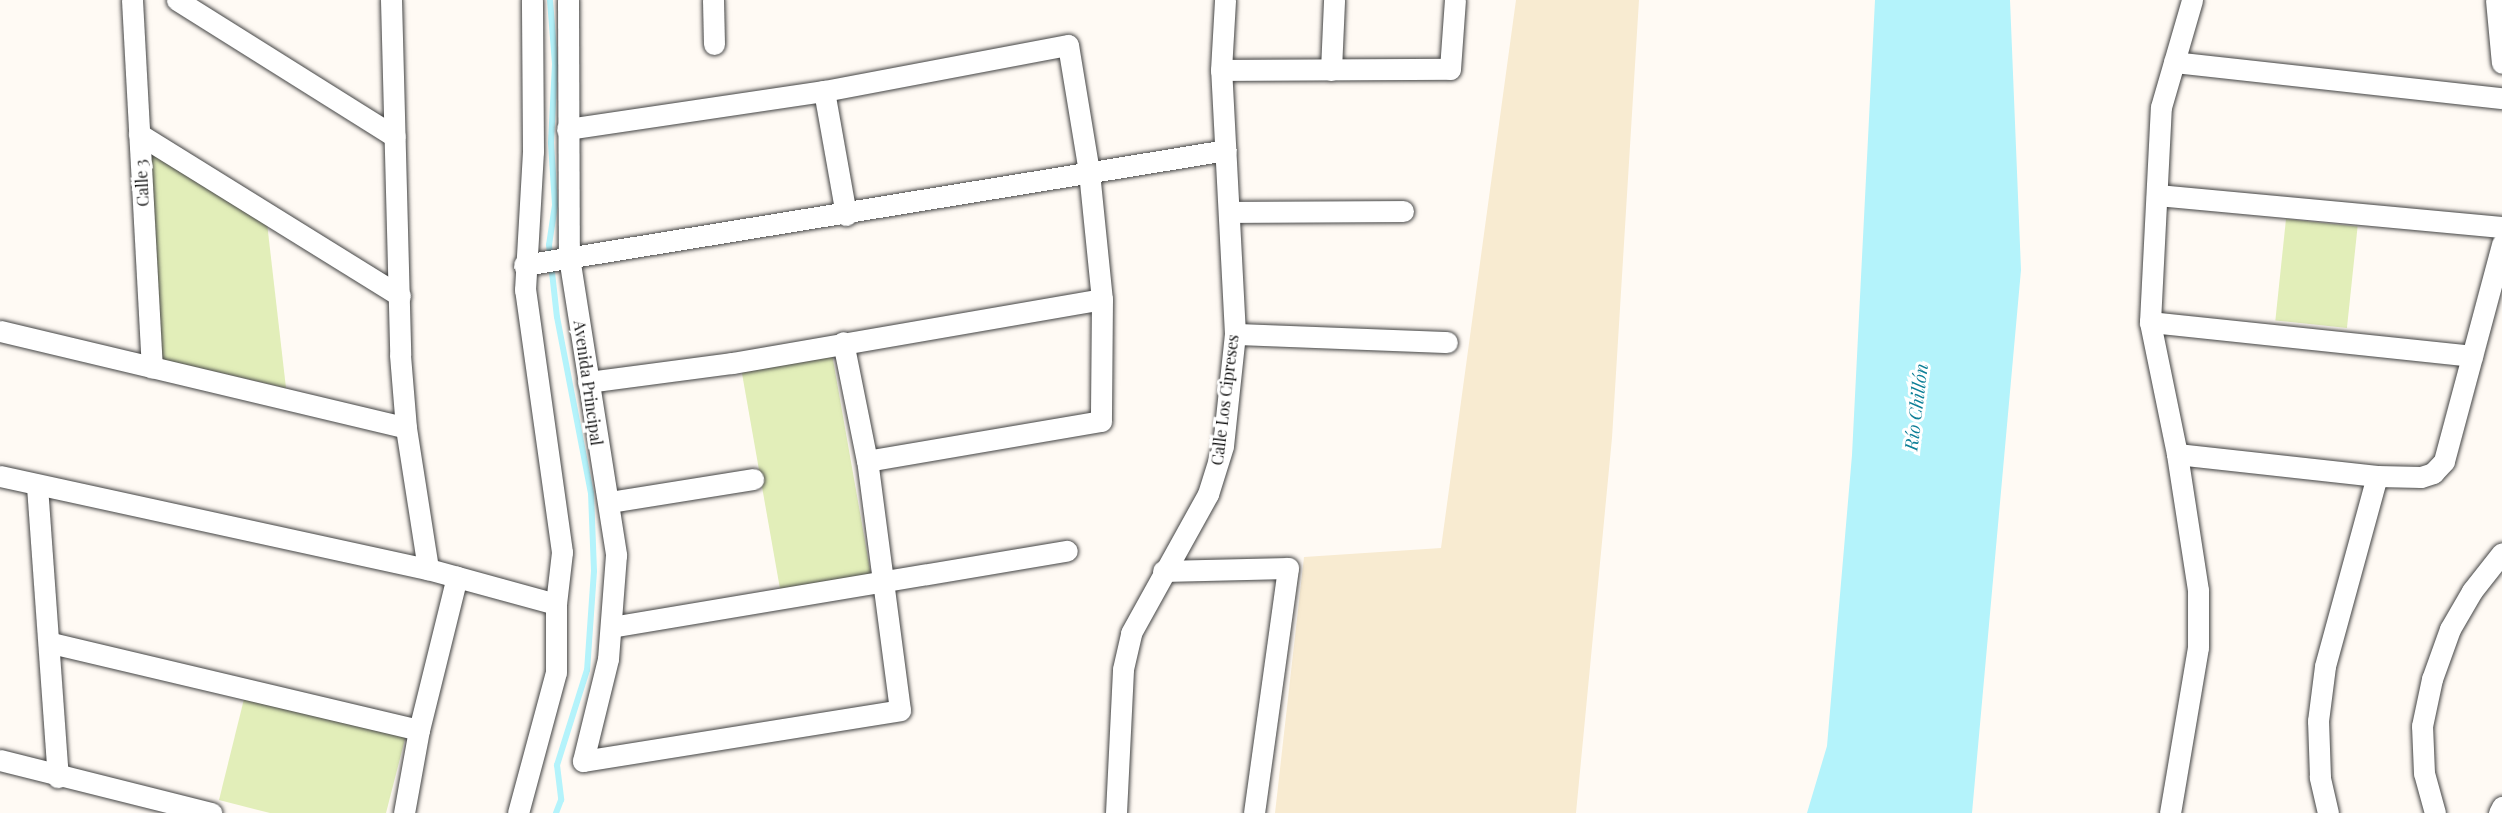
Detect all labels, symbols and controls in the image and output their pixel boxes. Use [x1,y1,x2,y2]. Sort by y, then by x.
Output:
street label: Calle 3 [131,159,153,207]
street label: Avenida Principal [570,319,606,447]
street label: Calle Los Cipreses [1207,333,1243,467]
water label: Río Chillón [1900,362,1932,452]

